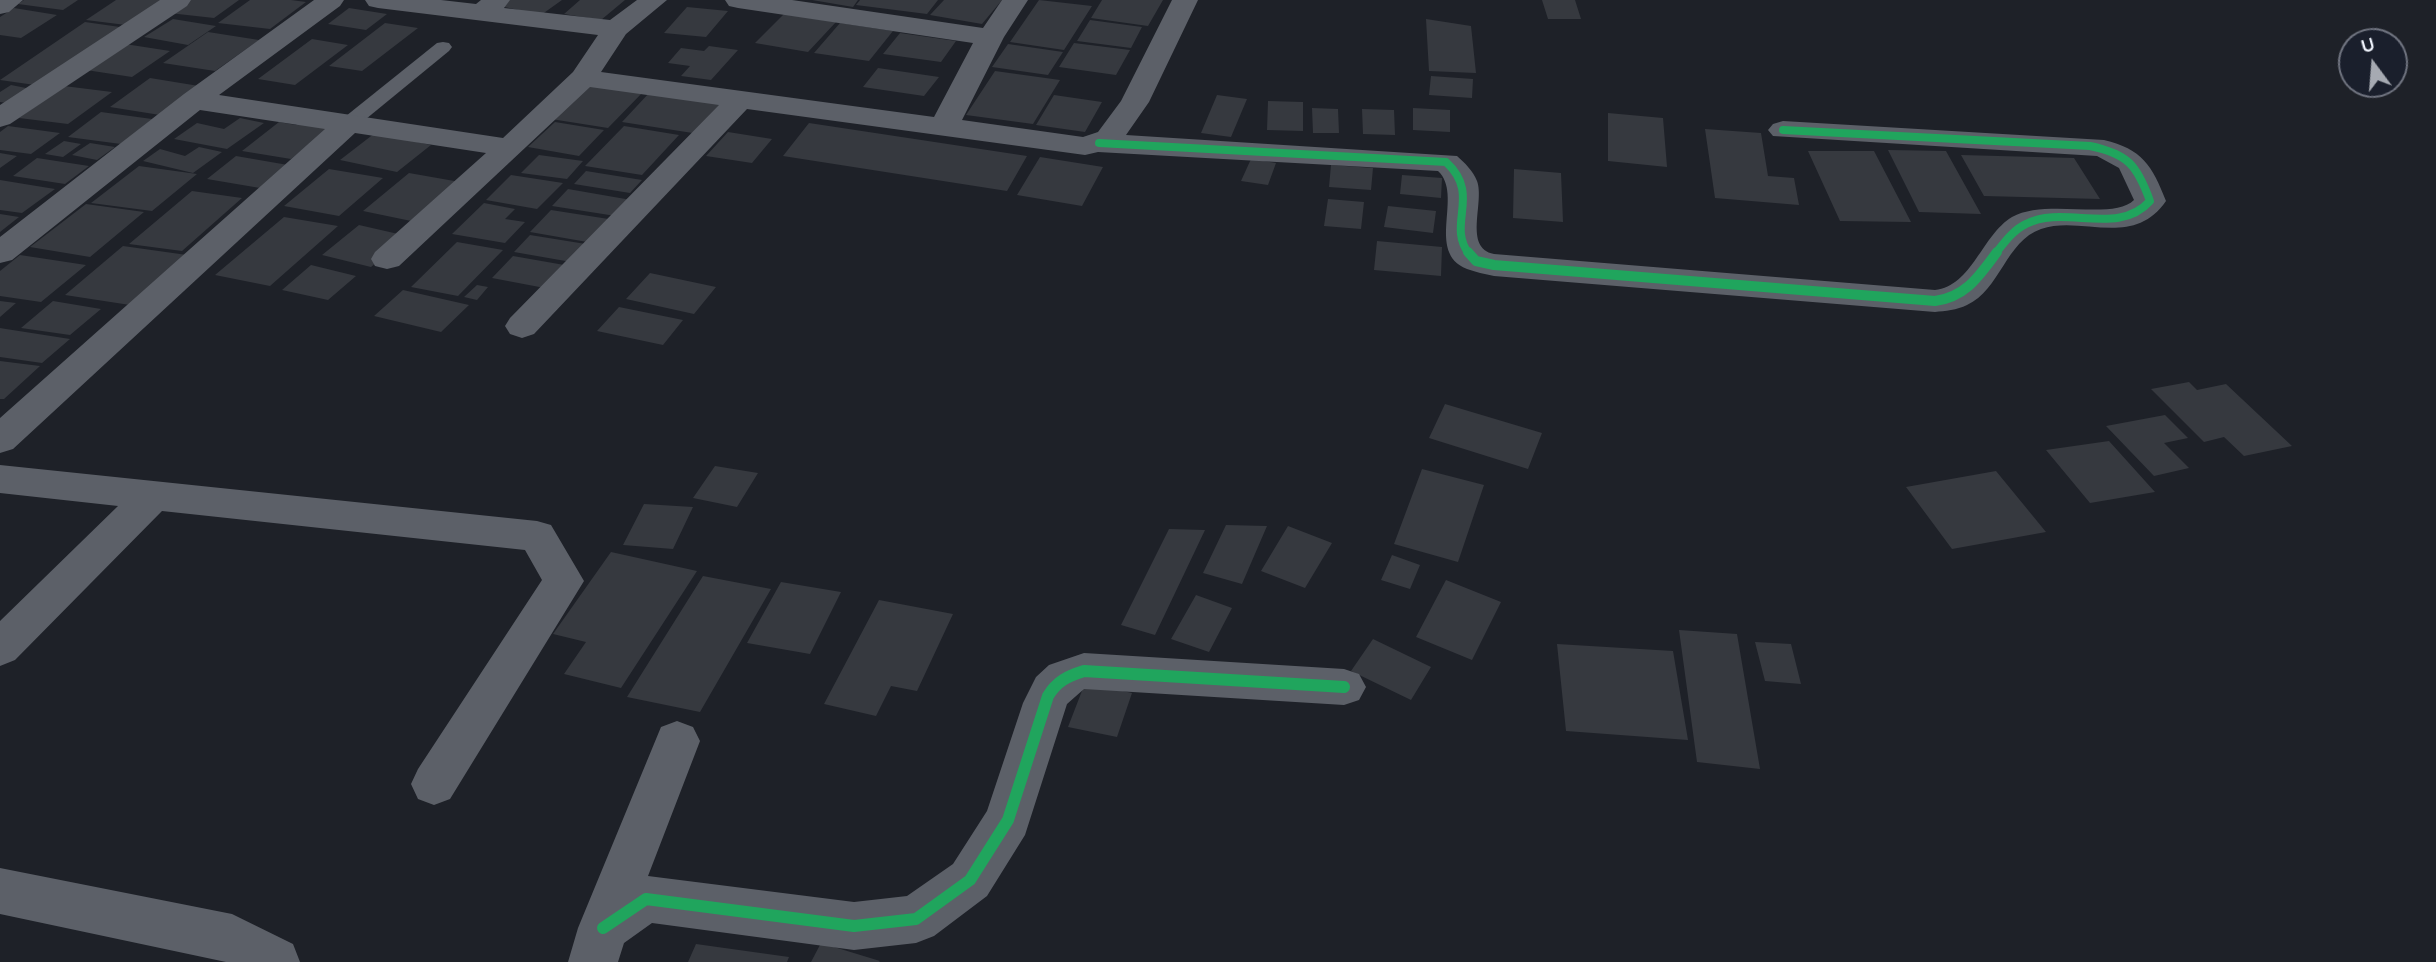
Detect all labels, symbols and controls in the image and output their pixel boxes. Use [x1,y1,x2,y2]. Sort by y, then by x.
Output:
north arrow [2338,28,2408,98]
text: U [2358,31,2378,58]

